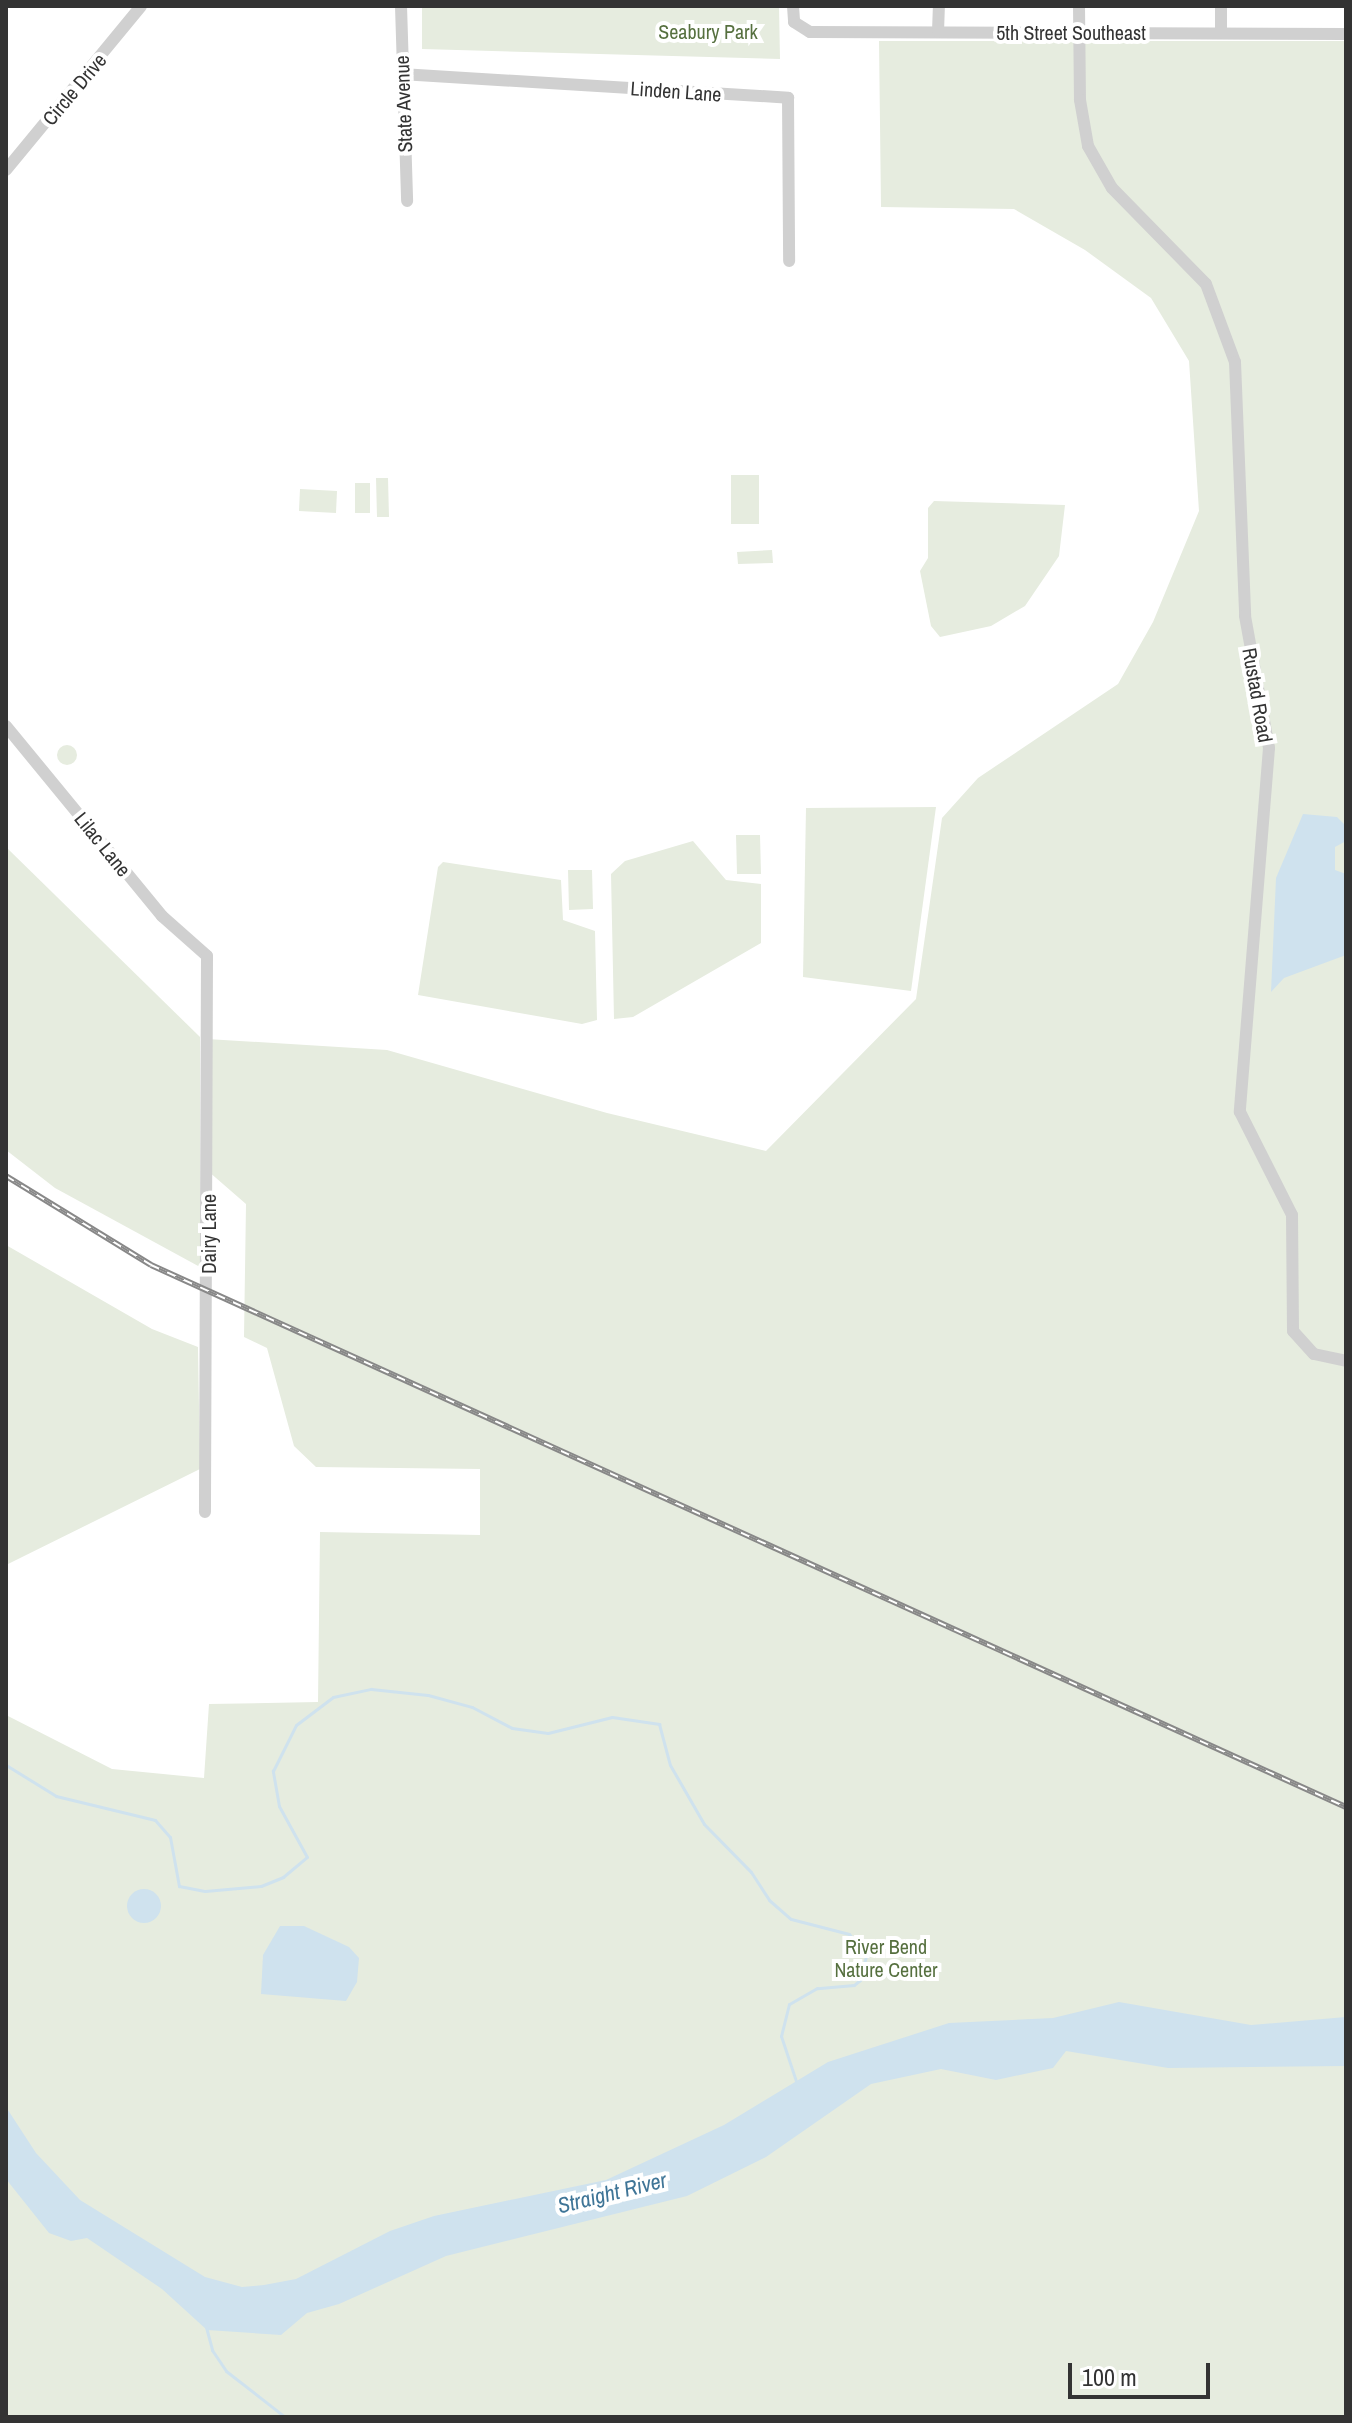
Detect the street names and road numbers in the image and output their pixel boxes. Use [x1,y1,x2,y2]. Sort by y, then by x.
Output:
street label: 5th Street Southeast [996,20,1146,44]
street label: Circle Drive [37,48,111,130]
street label: State Avenue [389,55,417,153]
street label: Linden Lane [630,76,722,106]
street label: Rustad Road [1238,646,1278,744]
street label: Lilac Lane [70,807,136,881]
street label: Dairy Lane [196,1194,220,1274]

